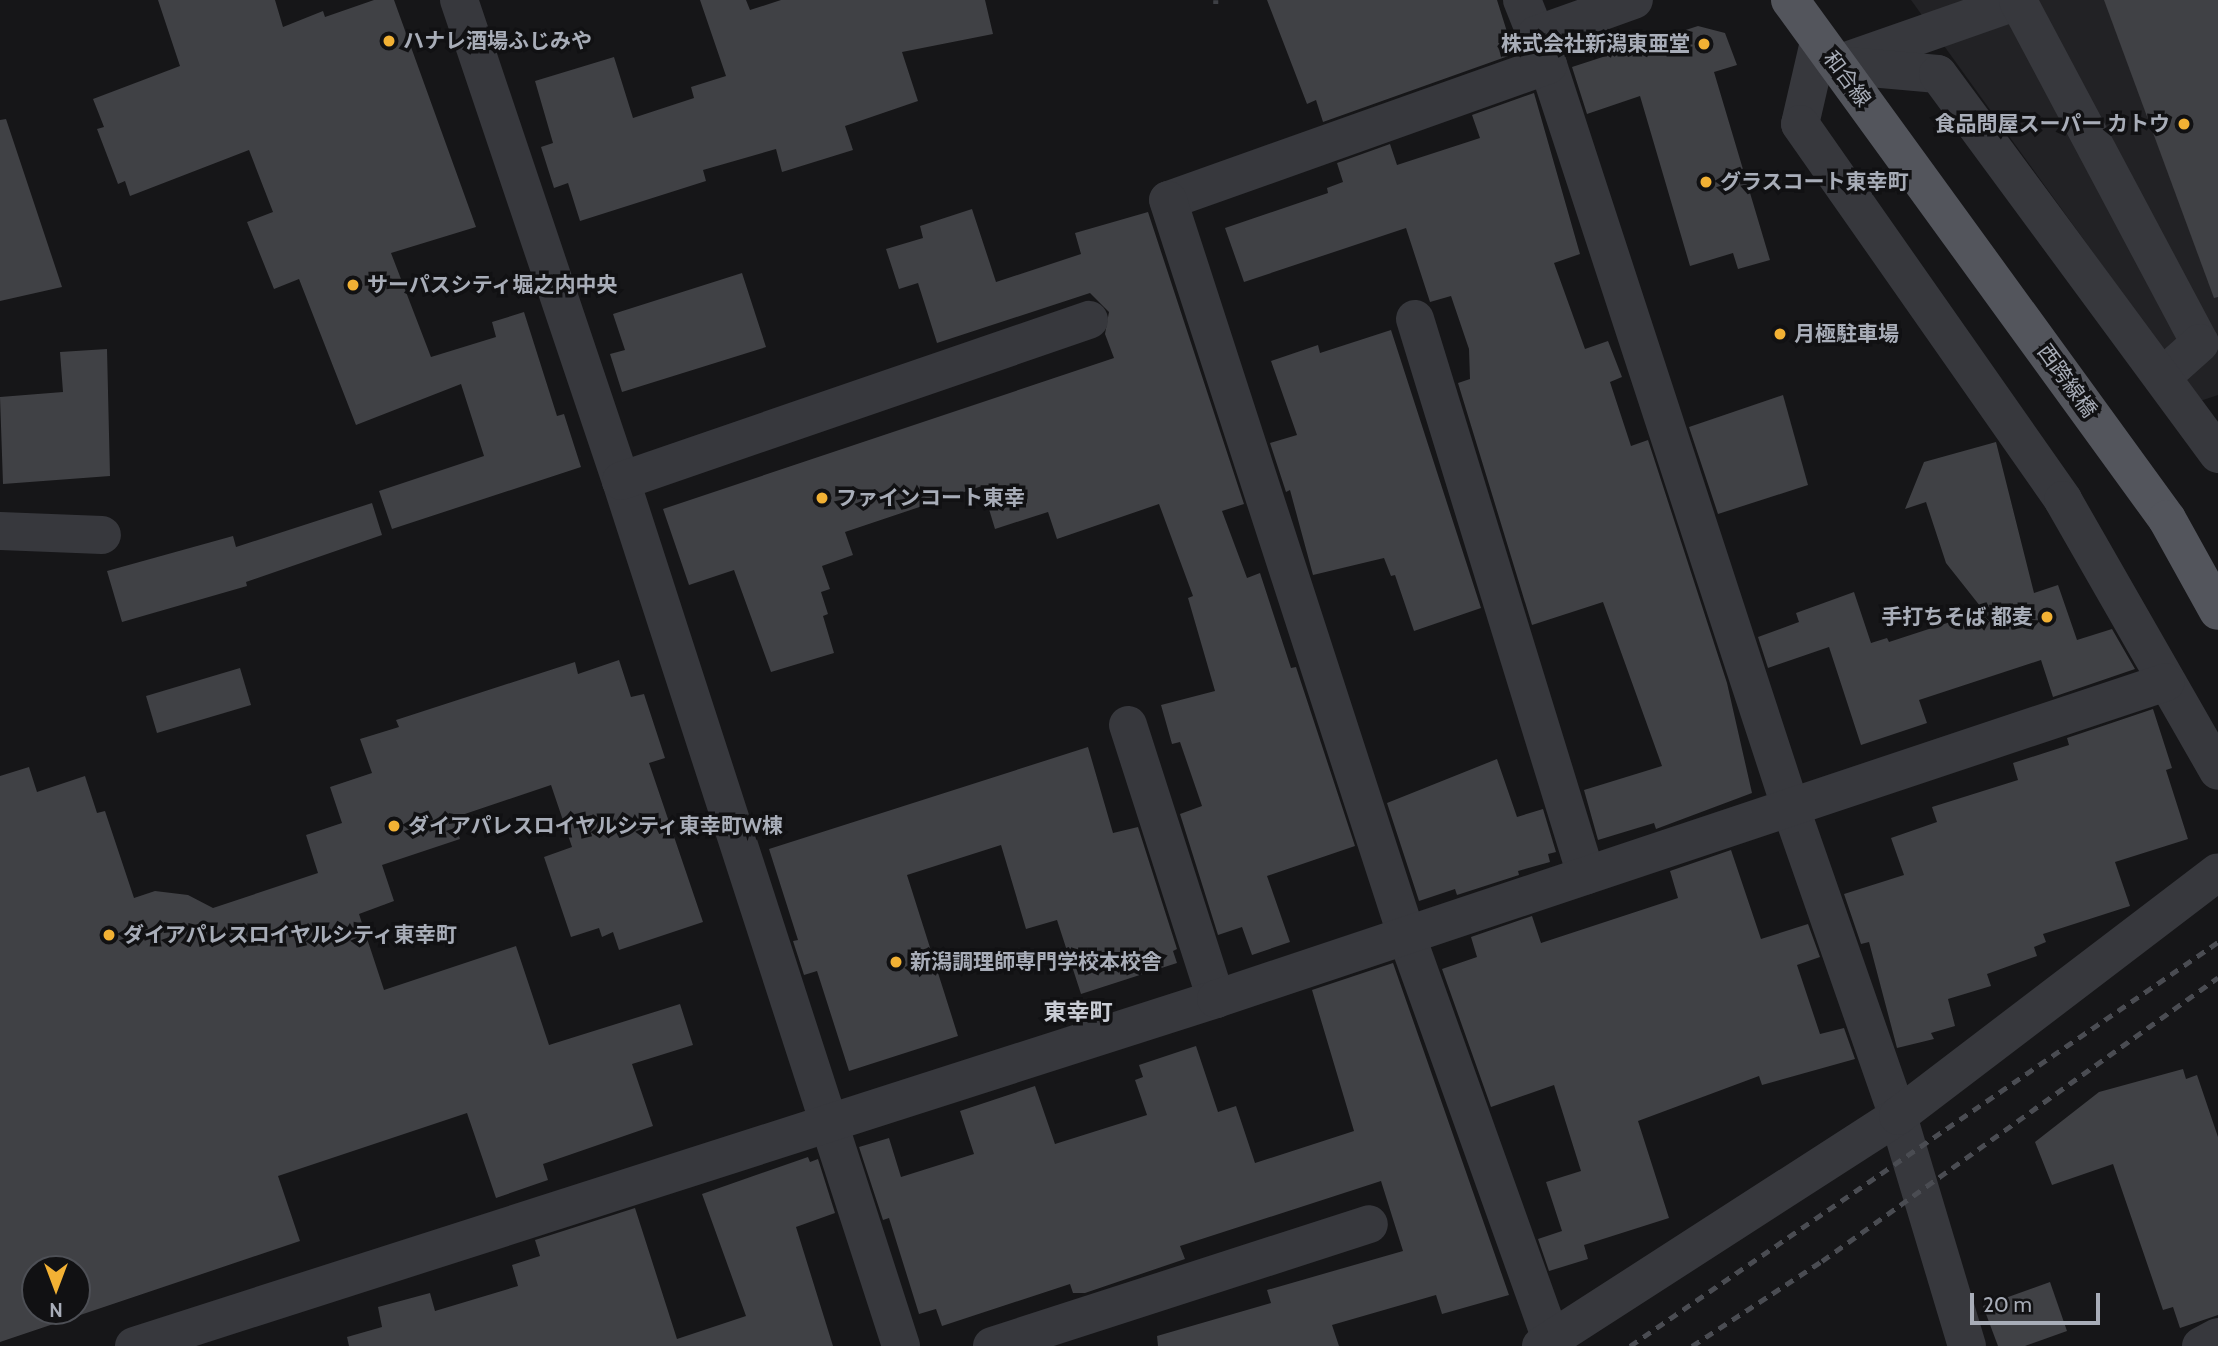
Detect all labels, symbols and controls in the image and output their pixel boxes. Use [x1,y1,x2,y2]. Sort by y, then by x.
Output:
place label: ハナレ酒場ふじみや [403,28,592,54]
place label: 株式会社新潟東亜堂 [1501,31,1690,57]
marker: ハナレ酒場ふじみや [381,33,397,49]
marker: 株式会社新潟東亜堂 [1696,36,1712,52]
street label: 和合線 [1818,46,1876,112]
place label: 食品問屋スーパー カトウ [1934,111,2170,137]
marker: 食品問屋スーパー カトウ [2176,116,2192,132]
place label: グラスコート東幸町 [1720,169,1909,195]
marker: グラスコート東幸町 [1698,174,1714,190]
place label: サーパスシティ堀之内中央 [367,272,619,298]
marker: サーパスシティ堀之内中央 [345,277,361,293]
place label: 月極駐車場 [1794,321,1899,347]
marker: 月極駐車場 [1772,326,1788,342]
street label: 西跨線橋 [2032,340,2102,422]
place label: ファインコート東幸 [836,485,1025,511]
marker: ファインコート東幸 [814,490,830,506]
place label: 手打ちそば 都麦 [1881,604,2033,630]
marker: 手打ちそば 都麦 [2039,609,2055,625]
place label: ダイアパレスロイヤルシティ東幸町W棟 [408,813,785,839]
marker: ダイアパレスロイヤルシティ東幸町W棟 [386,818,402,834]
place label: ダイアパレスロイヤルシティ東幸町 [123,922,459,948]
marker: ダイアパレスロイヤルシティ東幸町 [101,927,117,943]
place label: 新潟調理師専門学校本校舎 [910,949,1162,975]
marker: 新潟調理師専門学校本校舎 [888,954,904,970]
district label: 東幸町 [1044,998,1112,1026]
north arrow [21,1255,91,1325]
scale bar [1973,1280,2102,1324]
text: 20 m [1983,1292,2032,1317]
text: N [49,1298,63,1321]

